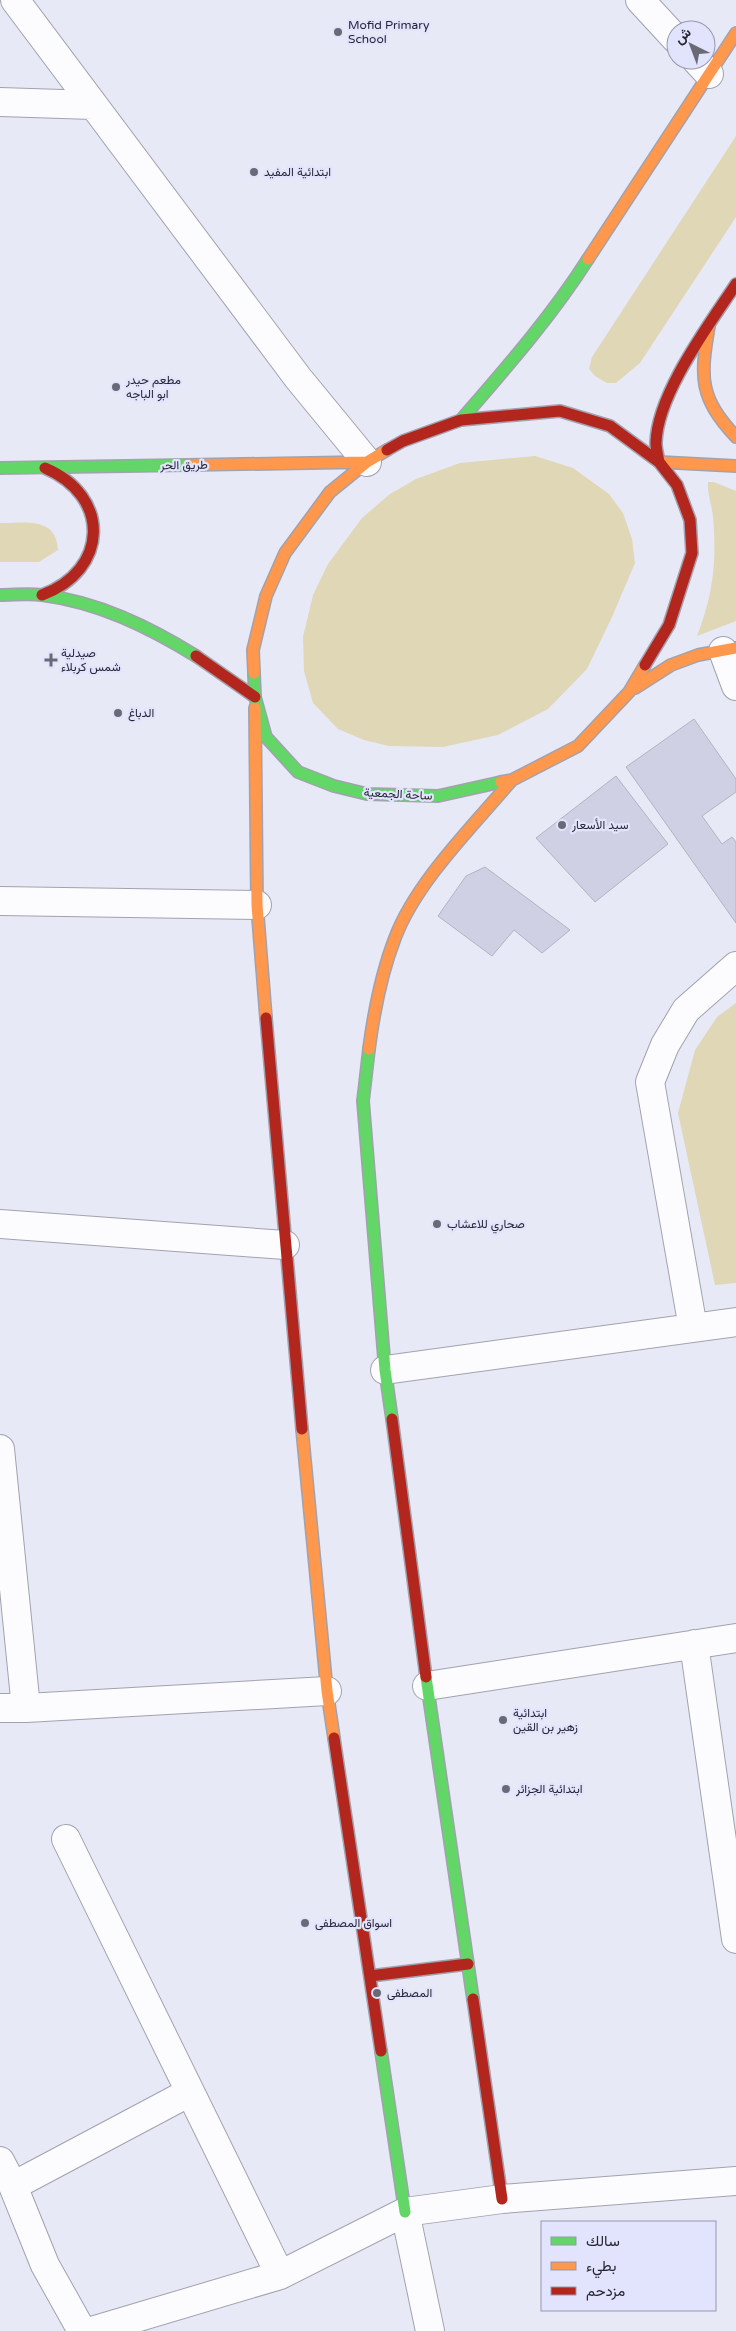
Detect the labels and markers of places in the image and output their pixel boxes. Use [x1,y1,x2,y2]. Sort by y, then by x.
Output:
place label: Mofid Primary School [348,18,430,46]
marker: Mofid Primary School [332,26,344,38]
place label: ابتدائية المفيد [264,165,331,179]
marker: ابتدائية المفيد [248,166,260,178]
place label: مطعم حيدر ابو الباجه [125,373,181,402]
marker: مطعم حيدر ابو الباجه [110,381,122,393]
place label: صيدلية شمس كربلاء [61,646,121,675]
marker: صيدلية شمس كربلاء [45,654,57,666]
place label: الدباغ [128,706,154,722]
marker: الدباغ [112,707,124,719]
place label: سيد الأسعار [571,818,629,833]
marker: سيد الأسعار [556,819,568,831]
place label: صحاري للاعشاب [447,1217,525,1234]
marker: صحاري للاعشاب [431,1218,443,1230]
place label: ابتدائية زهير بن القين [513,1706,578,1735]
marker: ابتدائية زهير بن القين [497,1714,509,1726]
place label: ابتدائية الجزائر [515,1782,583,1797]
marker: ابتدائية الجزائر [500,1783,512,1795]
place label: اسواق المصطفى [315,1916,392,1931]
marker: اسواق المصطفى [299,1917,311,1929]
place label: المصطفى [387,1986,432,2001]
marker: المصطفى [371,1987,383,1999]

